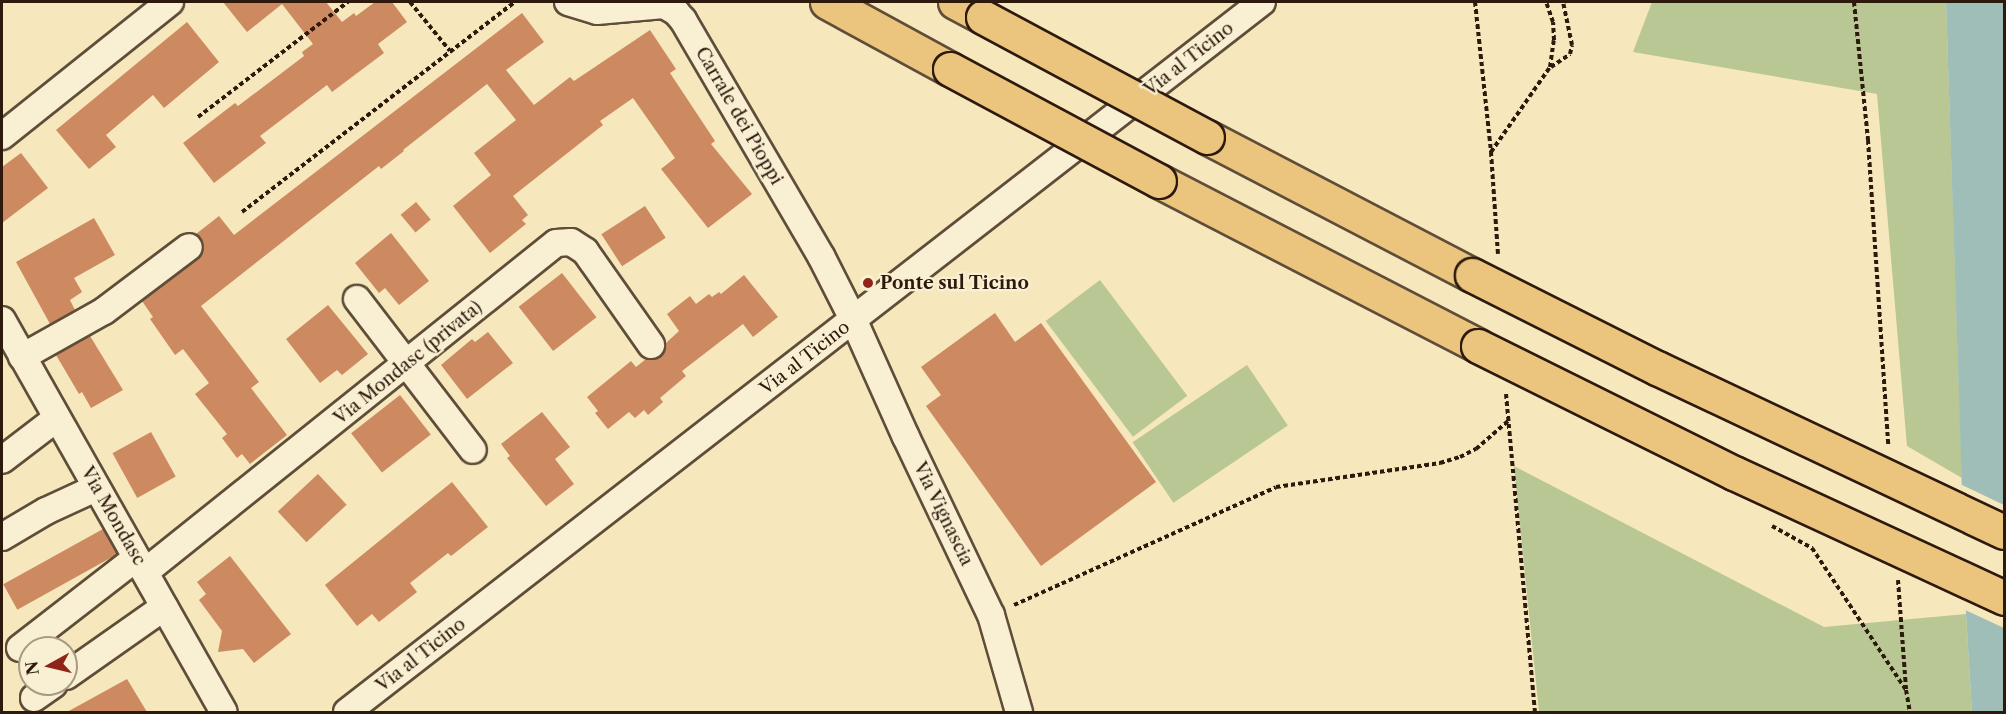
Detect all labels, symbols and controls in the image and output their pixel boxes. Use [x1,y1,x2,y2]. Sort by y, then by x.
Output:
street label: Via al Ticino [1140,17,1238,101]
street label: Carrale dei Pioppi [691,43,787,189]
place label: Ponte sul Ticino [880,272,1029,294]
marker: Ponte sul Ticino [861,276,875,290]
street label: Via Mondasc (privata) [330,297,486,429]
street label: Via al Ticino [756,316,854,400]
street label: Via Vignascia [908,458,978,570]
street label: Via Mondasc [76,463,150,569]
street label: Via al Ticino [372,613,470,697]
north arrow [18,636,78,696]
text: N [21,660,43,677]

